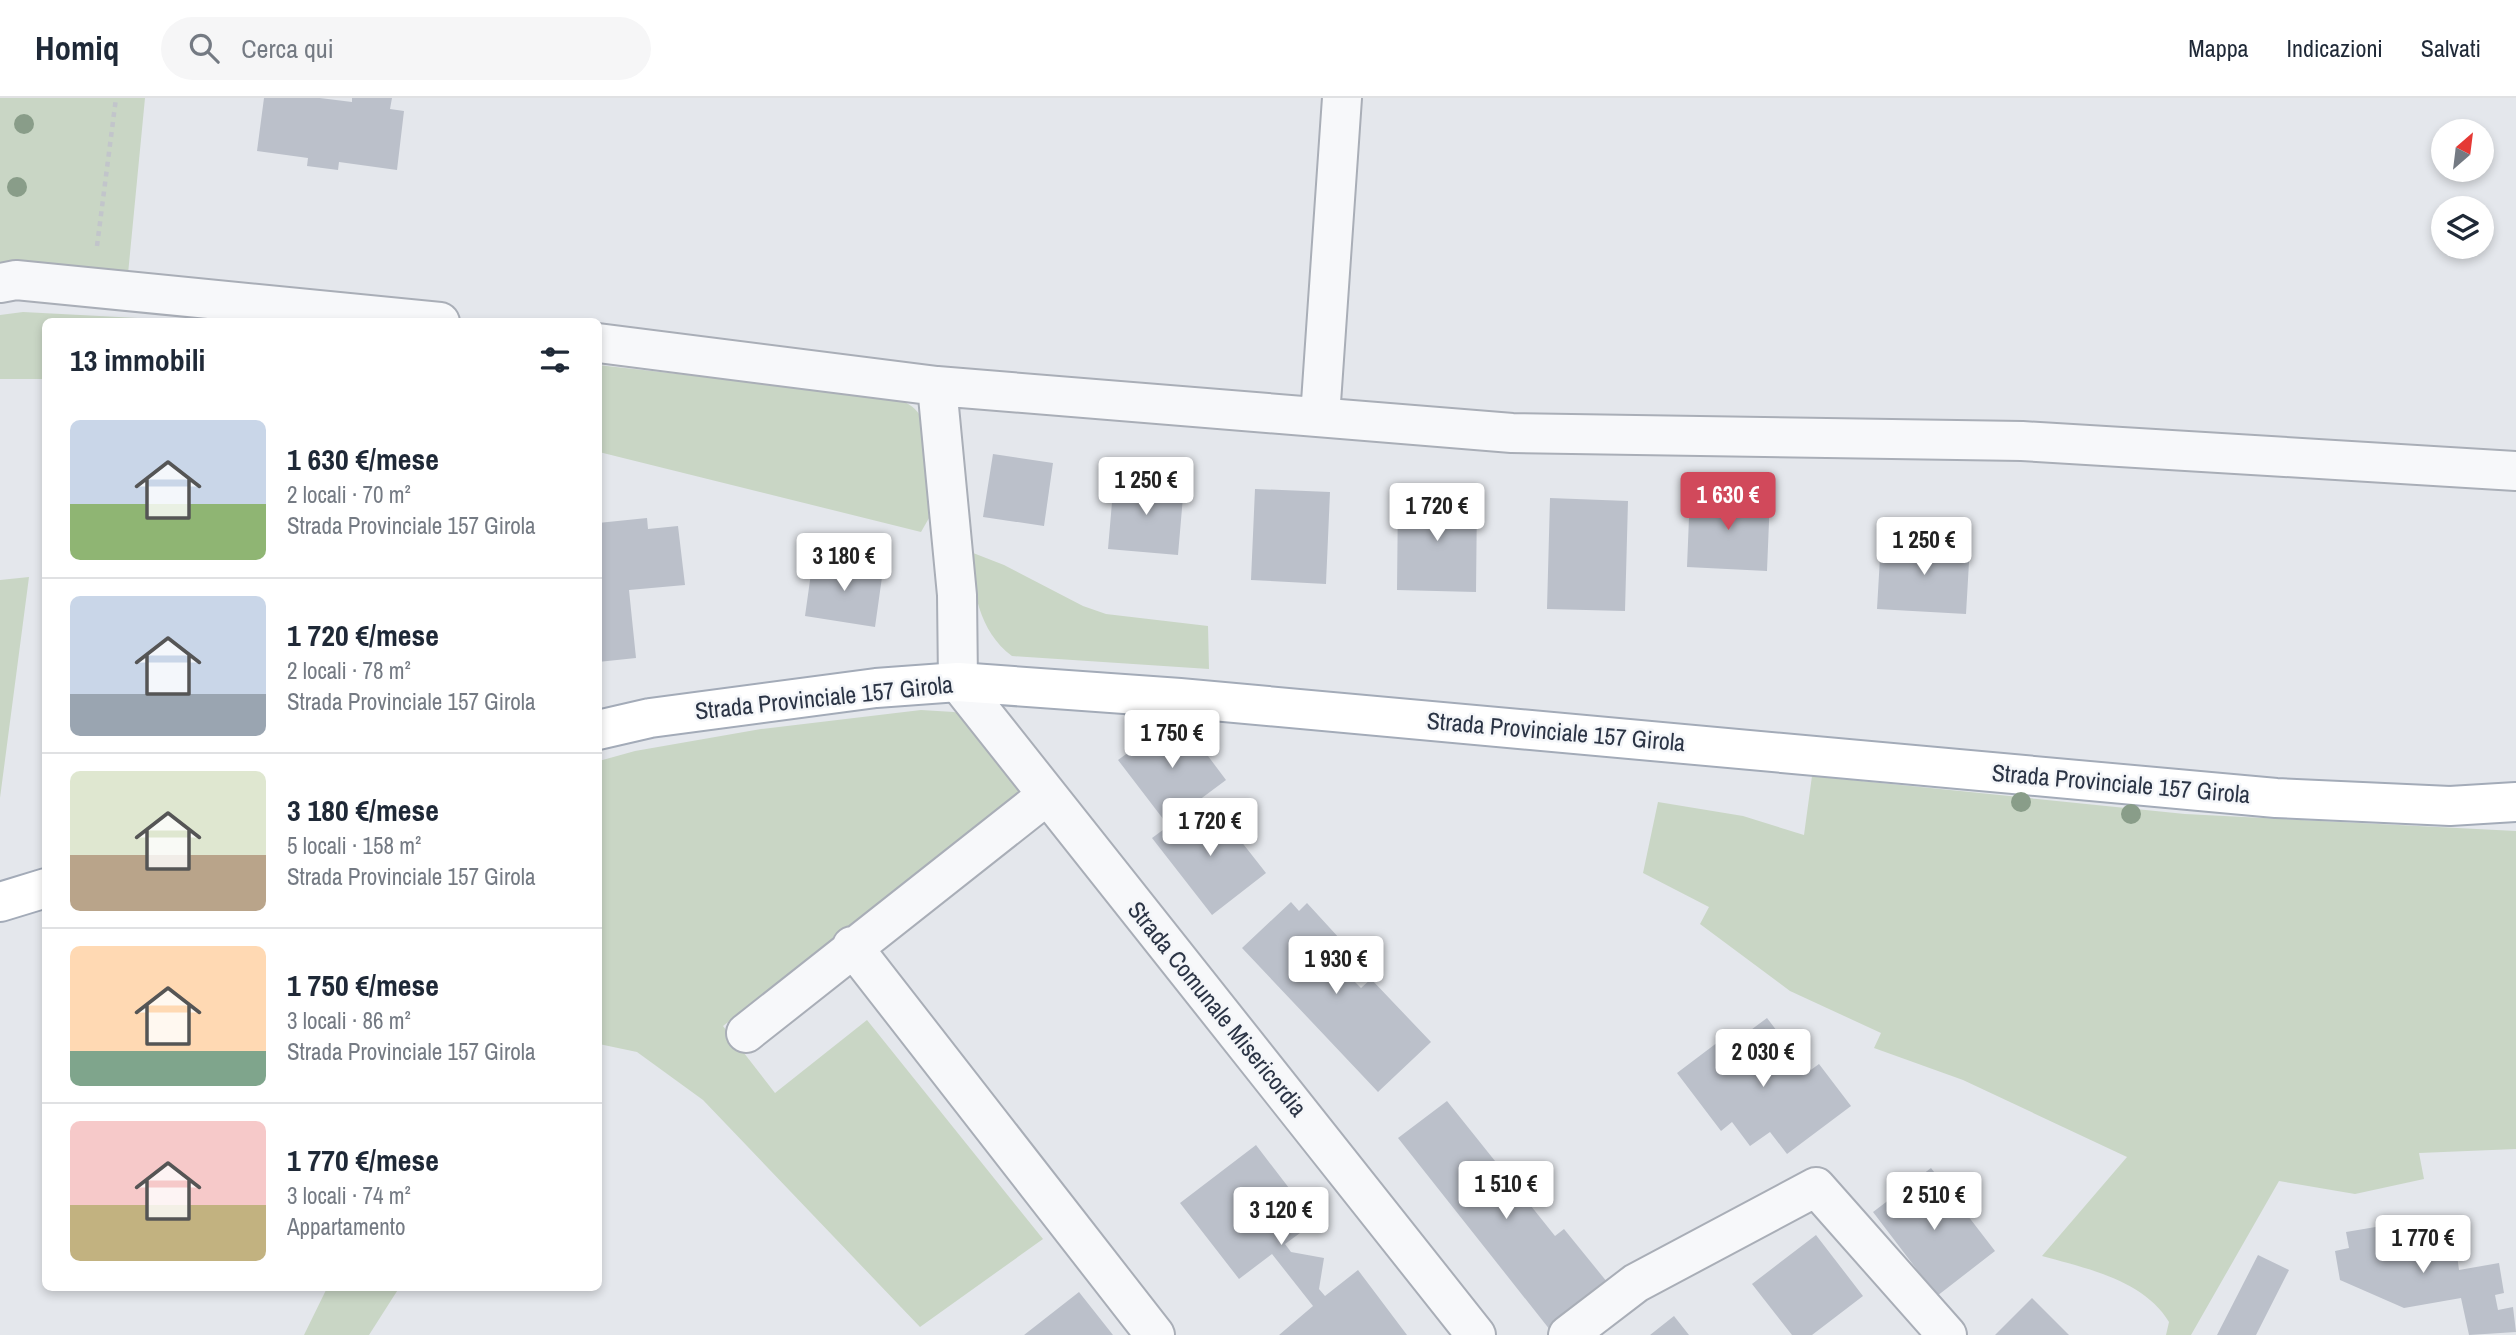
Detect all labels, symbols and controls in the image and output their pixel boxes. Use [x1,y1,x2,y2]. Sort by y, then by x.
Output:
search box [161,17,651,80]
text: Homiq [35,26,119,70]
icon: search [185,29,223,67]
text: Cerca qui [241,31,334,66]
text: Mappa [2188,32,2249,64]
text: Indicazioni [2287,32,2383,64]
text: Salvati [2421,32,2481,64]
north arrow [2431,119,2494,182]
map controls [2431,119,2494,259]
button: layers [2431,196,2494,259]
text: 13 immobili [70,340,205,380]
icon: filters [536,341,574,379]
text: 1 630 €/mese [287,439,439,479]
icon: home [126,448,210,532]
pin: 1 250 € [1081,458,1211,517]
text: 1 250 € [1115,464,1177,495]
pin: 1 630 € [1663,472,1793,532]
text: 2 locali · 70 m² [287,479,411,510]
text: 1 630 € [1697,479,1759,510]
pin: 1 720 € [1372,484,1502,543]
text: 1 720 € [1406,490,1468,521]
text: Strada Provinciale 157 Girola [287,510,535,541]
pin: 1 250 € [1859,518,1989,577]
text: 1 250 € [1893,524,1955,555]
pin: 3 180 € [779,533,909,593]
text: 3 180 € [813,540,875,571]
text: 1 720 €/mese [287,615,439,655]
icon: home [126,624,210,708]
text: 2 locali · 78 m² [287,655,411,686]
street label: Strada Provinciale 157 Girola [693,668,955,726]
text: Strada Provinciale 157 Girola [287,686,535,717]
street label: Strada Provinciale 157 Girola [1426,704,1687,758]
pin: 1 750 € [1107,710,1237,770]
text: 1 750 € [1141,717,1203,748]
street label: Strada Provinciale 157 Girola [1991,756,2252,810]
text: 3 180 €/mese [287,790,439,830]
pin: 1 720 € [1145,798,1275,858]
icon: home [126,799,210,883]
text: 1 720 € [1179,805,1241,836]
text: 5 locali · 158 m² [287,830,421,861]
text: Strada Provinciale 157 Girola [287,861,535,892]
street label: Strada Comunale Misericordia [1121,894,1315,1123]
pin: 1 930 € [1271,936,1401,996]
text: 1 930 € [1305,943,1367,974]
text: 1 750 €/mese [287,965,439,1005]
icon: home [126,974,210,1058]
text: 3 locali · 86 m² [287,1005,411,1036]
pin: 2 030 € [1698,1030,1828,1089]
text: Strada Provinciale 157 Girola [287,1036,535,1067]
text: 2 030 € [1732,1036,1794,1067]
text: 1 770 €/mese [287,1140,439,1180]
icon: home [126,1149,210,1233]
pin: 1 510 € [1441,1162,1571,1221]
text: 1 510 € [1475,1168,1537,1199]
pin: 2 510 € [1869,1172,1999,1232]
text: 2 510 € [1903,1179,1965,1210]
text: 3 locali · 74 m² [287,1180,411,1211]
pin: 3 120 € [1216,1188,1346,1247]
text: 3 120 € [1250,1194,1312,1225]
text: Appartamento [287,1211,405,1242]
pin: 1 770 € [2358,1216,2488,1275]
text: 1 770 € [2392,1222,2454,1253]

